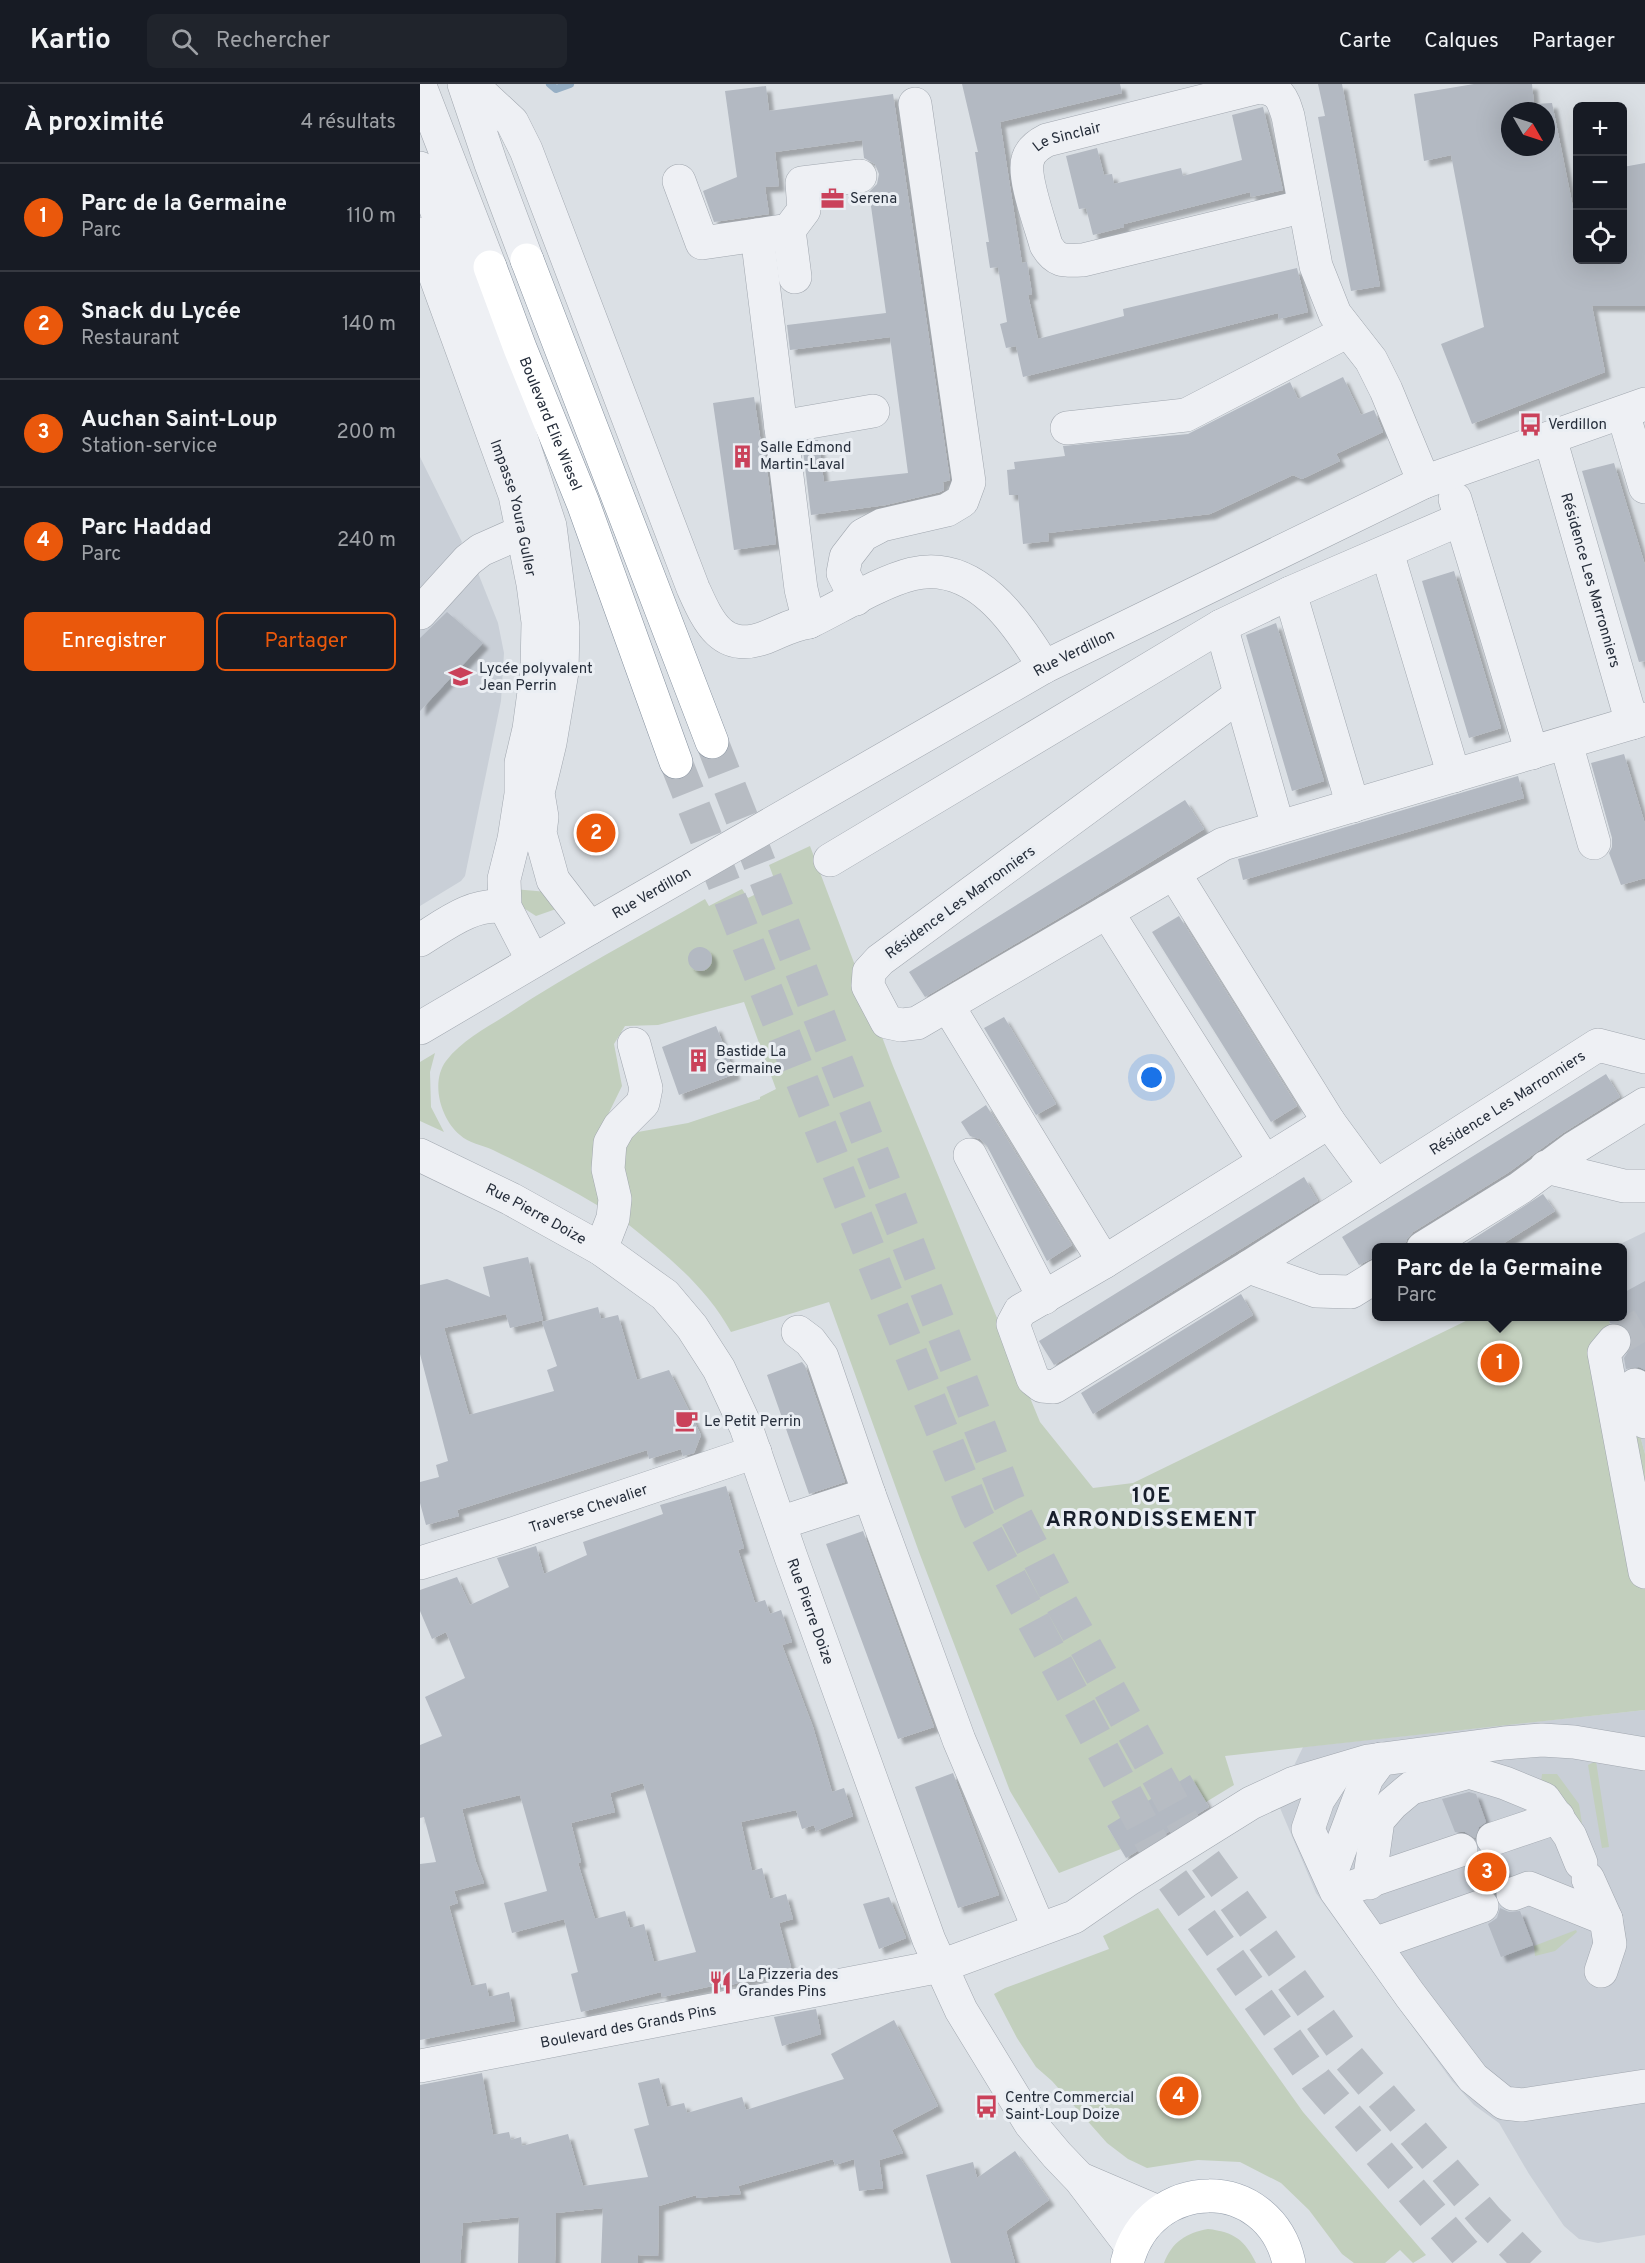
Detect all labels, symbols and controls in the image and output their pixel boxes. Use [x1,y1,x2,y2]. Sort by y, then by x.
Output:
search box [147,14,567,68]
text: Kartio [30,23,111,59]
icon: search [168,25,201,58]
text: Rechercher [216,28,330,55]
text: Carte [1339,28,1391,55]
text: Calques [1424,28,1499,55]
text: Partager [1532,28,1615,55]
north arrow [1501,102,1555,156]
map controls [1573,102,1627,264]
button: + [1573,102,1627,156]
text: À proximité [24,107,164,140]
text: 4 résultats [301,110,396,136]
street label: Le Sinclair [1029,119,1103,157]
button: − [1573,156,1627,210]
office icon: Serena [819,185,845,211]
place label: Serena [850,190,897,209]
text: Parc de la Germaine [81,191,287,218]
text: 1 [40,204,48,230]
text: 110 m [347,204,396,230]
button: locate [1573,210,1627,264]
text: Parc [81,218,121,244]
text: Snack du Lycée [81,299,241,326]
text: 2 [37,312,50,338]
text: 140 m [342,312,396,338]
text: Restaurant [81,326,180,352]
street label: Boulevard Elie Wiesel [514,354,585,494]
text: Auchan Saint-Loup [81,407,277,434]
bus stop icon: Verdillon [1517,411,1543,437]
place label: Verdillon [1548,416,1607,435]
text: 3 [38,420,50,446]
text: 200 m [337,420,396,446]
text: Station-service [81,434,217,460]
street label: Impasse Youra Guller [485,437,539,579]
place label: Salle Edmond Martin-Laval [760,439,852,475]
building icon: Salle Edmond Martin-Laval [729,443,755,469]
street label: Résidence Les Marronniers [1555,491,1624,670]
text: Parc Haddad [81,515,212,542]
text: 4 [37,528,50,554]
text: 240 m [337,528,396,554]
text: Parc [81,542,121,568]
button: Enregistrer [24,612,204,671]
button: Partager [216,612,396,671]
street label: Rue Verdillon [1031,626,1118,682]
place label: Lycée polyvalent Jean Perrin [479,660,593,696]
school or university icon: Lycée polyvalent Jean Perrin [448,664,474,690]
pin: 2 [576,810,615,855]
street label: Résidence Les Marronniers [882,842,1040,964]
street label: Rue Verdillon [609,864,695,924]
place label: Bastide La Germaine [716,1043,786,1079]
building icon: Bastide La Germaine [685,1047,711,1073]
street label: Résidence Les Marronniers [1427,1047,1590,1161]
your location [1137,1063,1166,1092]
street label: Rue Pierre Doize [482,1180,589,1250]
popup [1372,1243,1627,1321]
text: Parc de la Germaine [1397,1256,1602,1283]
text: Parc [1397,1283,1437,1309]
pin: 1 [1480,1340,1520,1386]
cafe icon: Le Petit Perrin [673,1408,699,1434]
place label: Le Petit Perrin [704,1413,801,1432]
street label: Traverse Chevalier [527,1481,651,1539]
district label: 10E ARRONDISSEMENT [1046,1483,1258,1534]
street label: Rue Pierre Doize [781,1556,837,1668]
pin: 3 [1468,1850,1506,1894]
place label: La Pizzeria des Grandes Pins [738,1966,839,2002]
restaurant icon: La Pizzeria des Grandes Pins [707,1970,733,1996]
street label: Boulevard des Grands Pins [539,2001,718,2054]
pin: 4 [1160,2074,1198,2118]
place label: Centre Commercial Saint-Loup Doize [1005,2089,1134,2125]
bus stop icon: Centre Commercial Saint-Loup Doize [974,2093,1000,2119]

